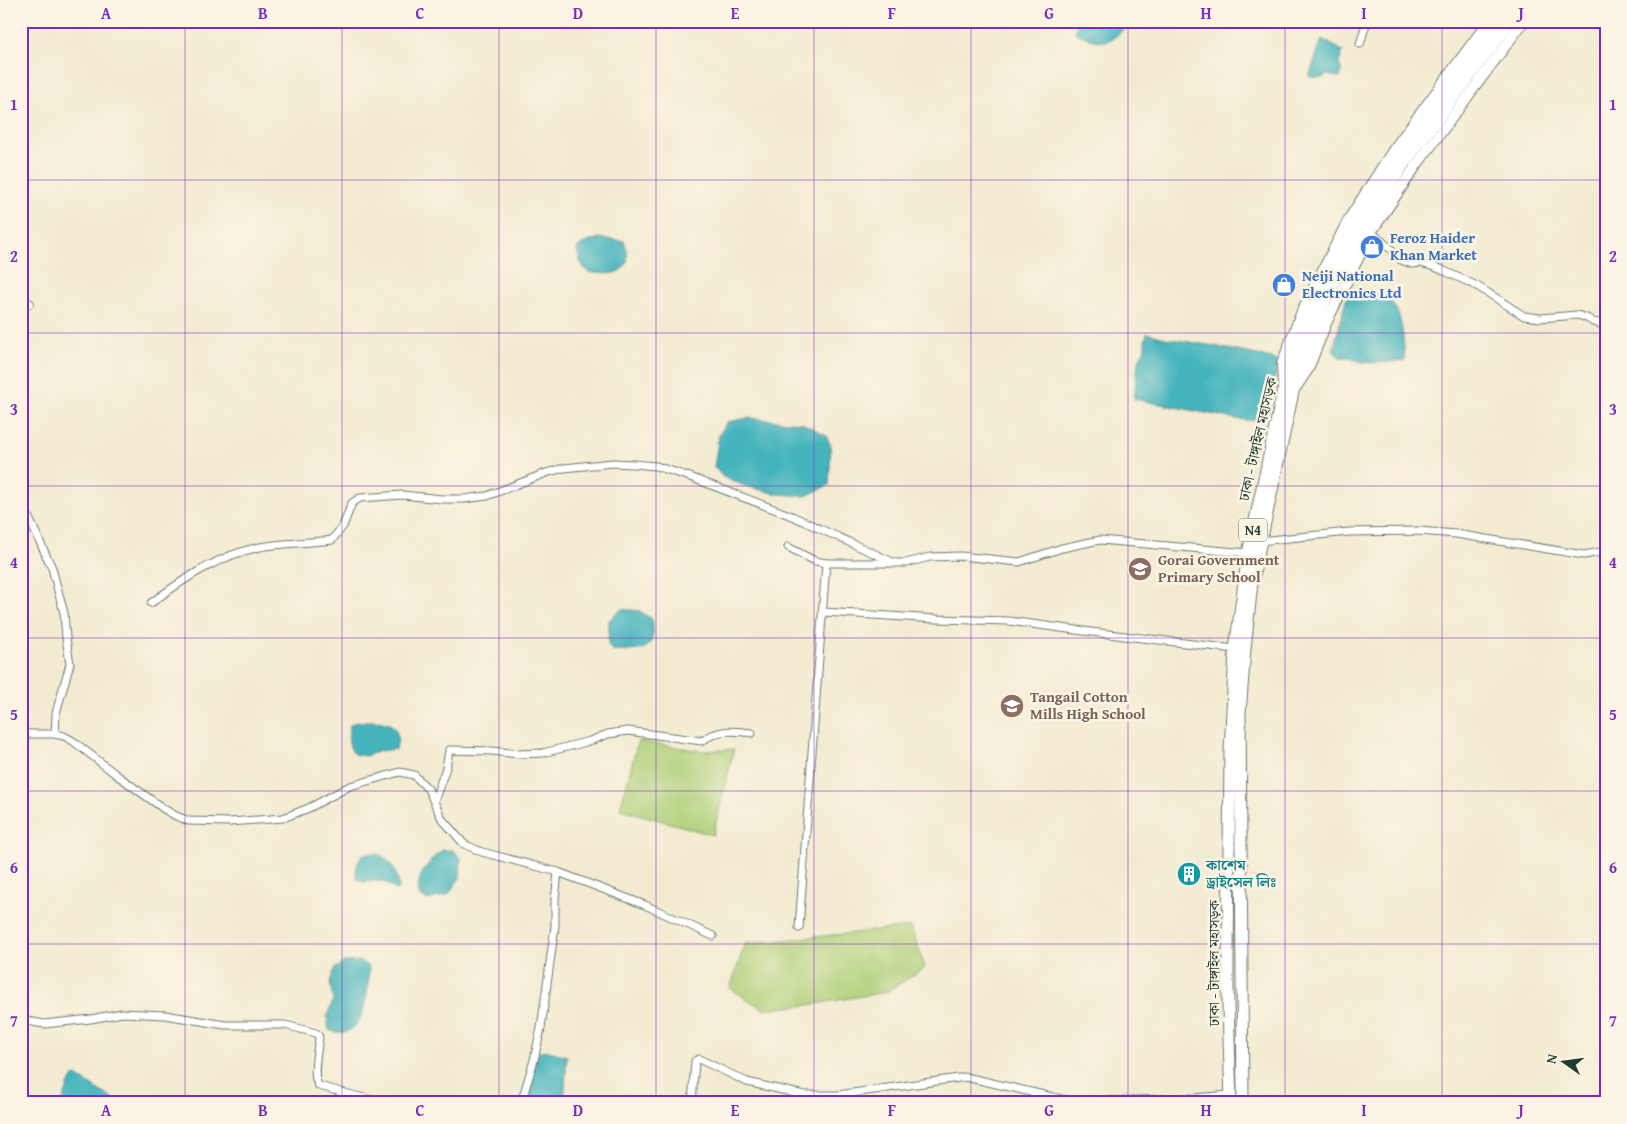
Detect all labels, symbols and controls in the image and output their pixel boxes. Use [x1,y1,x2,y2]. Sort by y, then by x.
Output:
text: A [101,1,112,25]
text: B [258,1,268,25]
text: C [415,1,425,25]
text: D [573,1,583,25]
text: E [731,1,740,25]
text: F [888,1,896,25]
text: G [1044,1,1054,25]
text: H [1200,1,1212,25]
text: I [1361,1,1367,25]
text: J [1515,1,1524,25]
text: 1 [10,92,18,116]
text: 1 [1609,92,1617,116]
place label: Feroz Haider Khan Market [1390,227,1477,265]
shop icon: Feroz Haider Khan Market [1359,234,1385,260]
text: 2 [10,244,18,268]
text: 2 [1609,244,1617,268]
place label: Neiji National Electronics Ltd [1302,265,1402,303]
shop icon: Neiji National Electronics Ltd [1271,272,1297,298]
street label: ঢাকা - টাঙ্গাইল মহাসড়ক [1233,375,1282,504]
text: 3 [10,397,18,421]
text: 3 [1609,397,1617,421]
road number: N4 [1239,518,1267,542]
place label: Gorai Government Primary School [1158,549,1280,587]
text: 4 [10,550,18,574]
text: 4 [1609,550,1617,574]
school or university icon: Gorai Government Primary School [1127,556,1153,582]
place label: Tangail Cotton Mills High School [1030,686,1146,724]
school or university icon: Tangail Cotton Mills High School [999,693,1025,719]
text: 5 [10,702,18,726]
text: 5 [1609,702,1617,726]
place label: কাশেম ড্রাইসেল লিঃ [1205,854,1276,892]
text: 6 [10,855,18,879]
text: 6 [1609,855,1617,879]
building icon: কাশেম ড্রাইসেল লিঃ [1176,861,1202,887]
street label: ঢাকা - টাঙ্গাইল মহাসড়ক [1203,899,1224,1027]
text: 7 [10,1008,18,1032]
text: 7 [1609,1008,1617,1032]
north arrow [1540,1036,1590,1086]
text: N [1541,1051,1562,1066]
text: A [101,1098,112,1122]
text: B [258,1098,268,1122]
text: C [415,1098,425,1122]
text: D [573,1098,583,1122]
text: E [731,1098,740,1122]
text: F [888,1098,896,1122]
text: G [1044,1098,1054,1122]
text: H [1200,1098,1212,1122]
text: I [1361,1098,1367,1122]
text: J [1515,1098,1524,1122]

